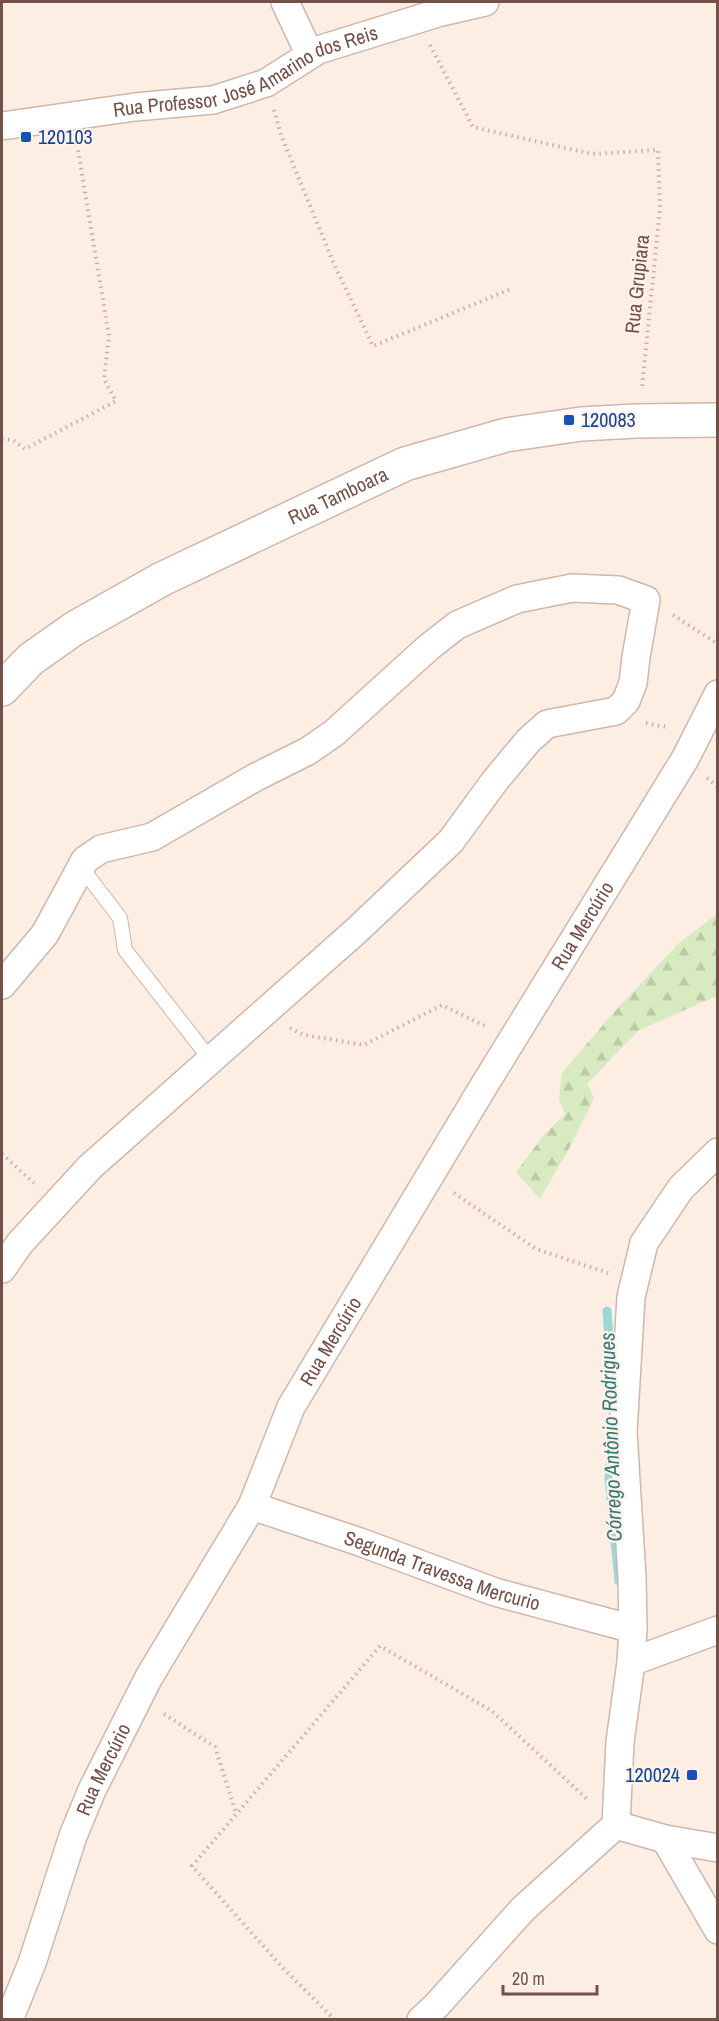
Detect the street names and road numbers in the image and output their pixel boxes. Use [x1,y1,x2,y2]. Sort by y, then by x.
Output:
street label: Rua Professor José Amarino dos Reis [111,18,381,123]
street label: Rua Grupiara [618,233,655,335]
street label: Rua Tamboara [283,460,392,531]
street label: Rua Mercúrio [544,876,620,975]
street label: Rua Mercúrio [293,1291,367,1391]
street label: Segunda Travessa Mercurio [341,1524,543,1617]
street label: Rua Mercúrio [69,1719,136,1819]

